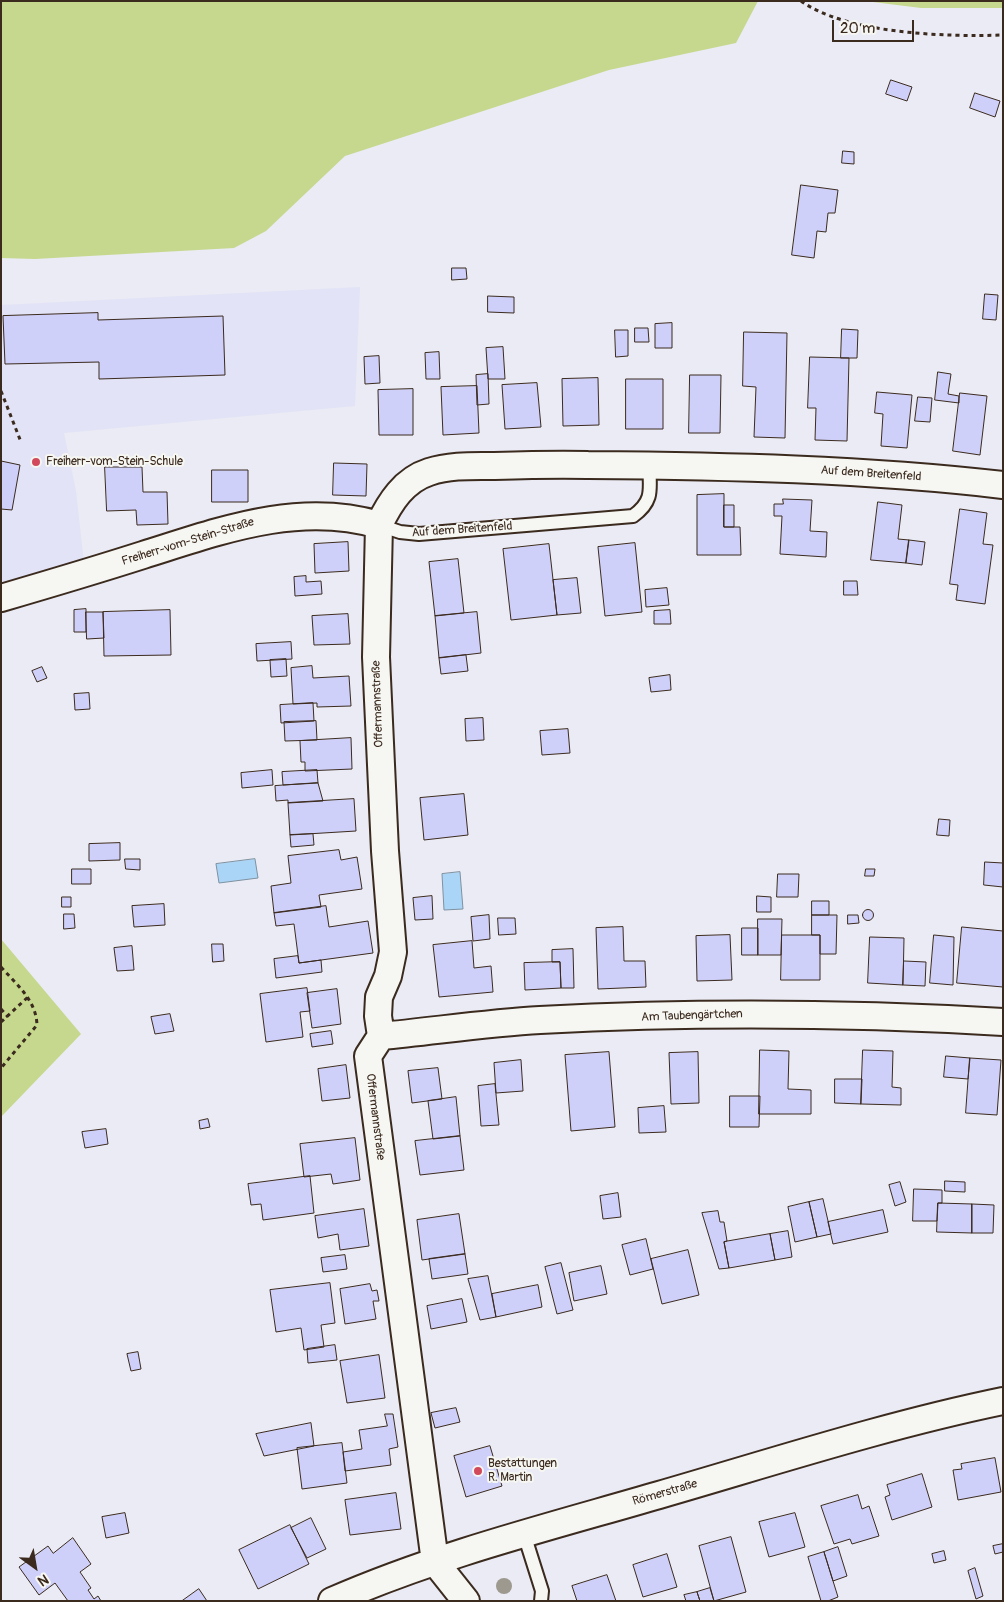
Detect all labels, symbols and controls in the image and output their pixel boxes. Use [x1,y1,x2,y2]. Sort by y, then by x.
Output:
scale bar [834,10,916,42]
text: 20 m [840,19,875,38]
place label: Freiherr-vom-Stein-Schule [46,455,183,469]
marker: Freiherr-vom-Stein-Schule [30,456,42,468]
street label: Auf dem Breitenfeld [820,463,922,485]
street label: Freiherr-vom-Stein-Straße [120,515,256,569]
street label: Auf dem Breitenfeld [411,519,513,541]
street label: Offermannstraße [369,660,387,748]
street label: Am Taubengärtchen [641,1007,743,1025]
street label: Offermannstraße [363,1073,387,1161]
place label: Bestattungen R. Martin [488,1457,557,1485]
marker: Bestattungen R. Martin [472,1465,484,1477]
street label: Römerstraße [631,1477,699,1509]
north arrow [10,1542,60,1592]
text: N [35,1570,52,1590]

